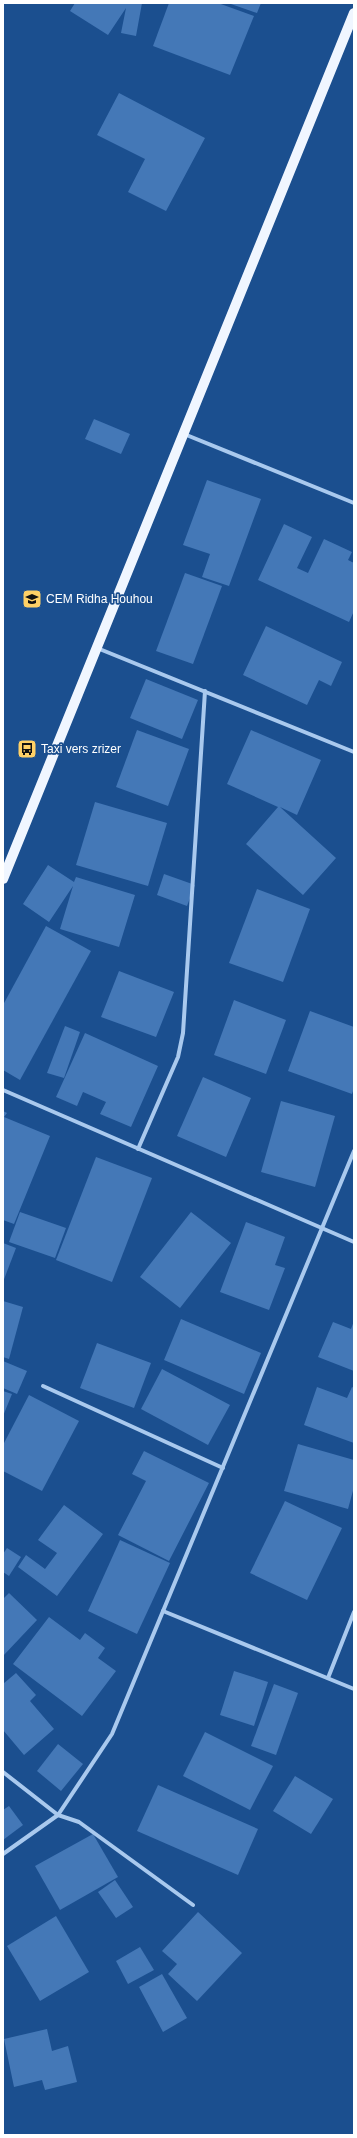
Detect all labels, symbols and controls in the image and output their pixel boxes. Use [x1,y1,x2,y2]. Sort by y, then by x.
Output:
school or university icon: CEM Ridha Houhou [21,588,43,610]
place label: CEM Ridha Houhou [46,592,153,606]
bus stop icon: Taxi vers zrizer [16,738,38,760]
place label: Taxi vers zrizer [41,742,121,756]

